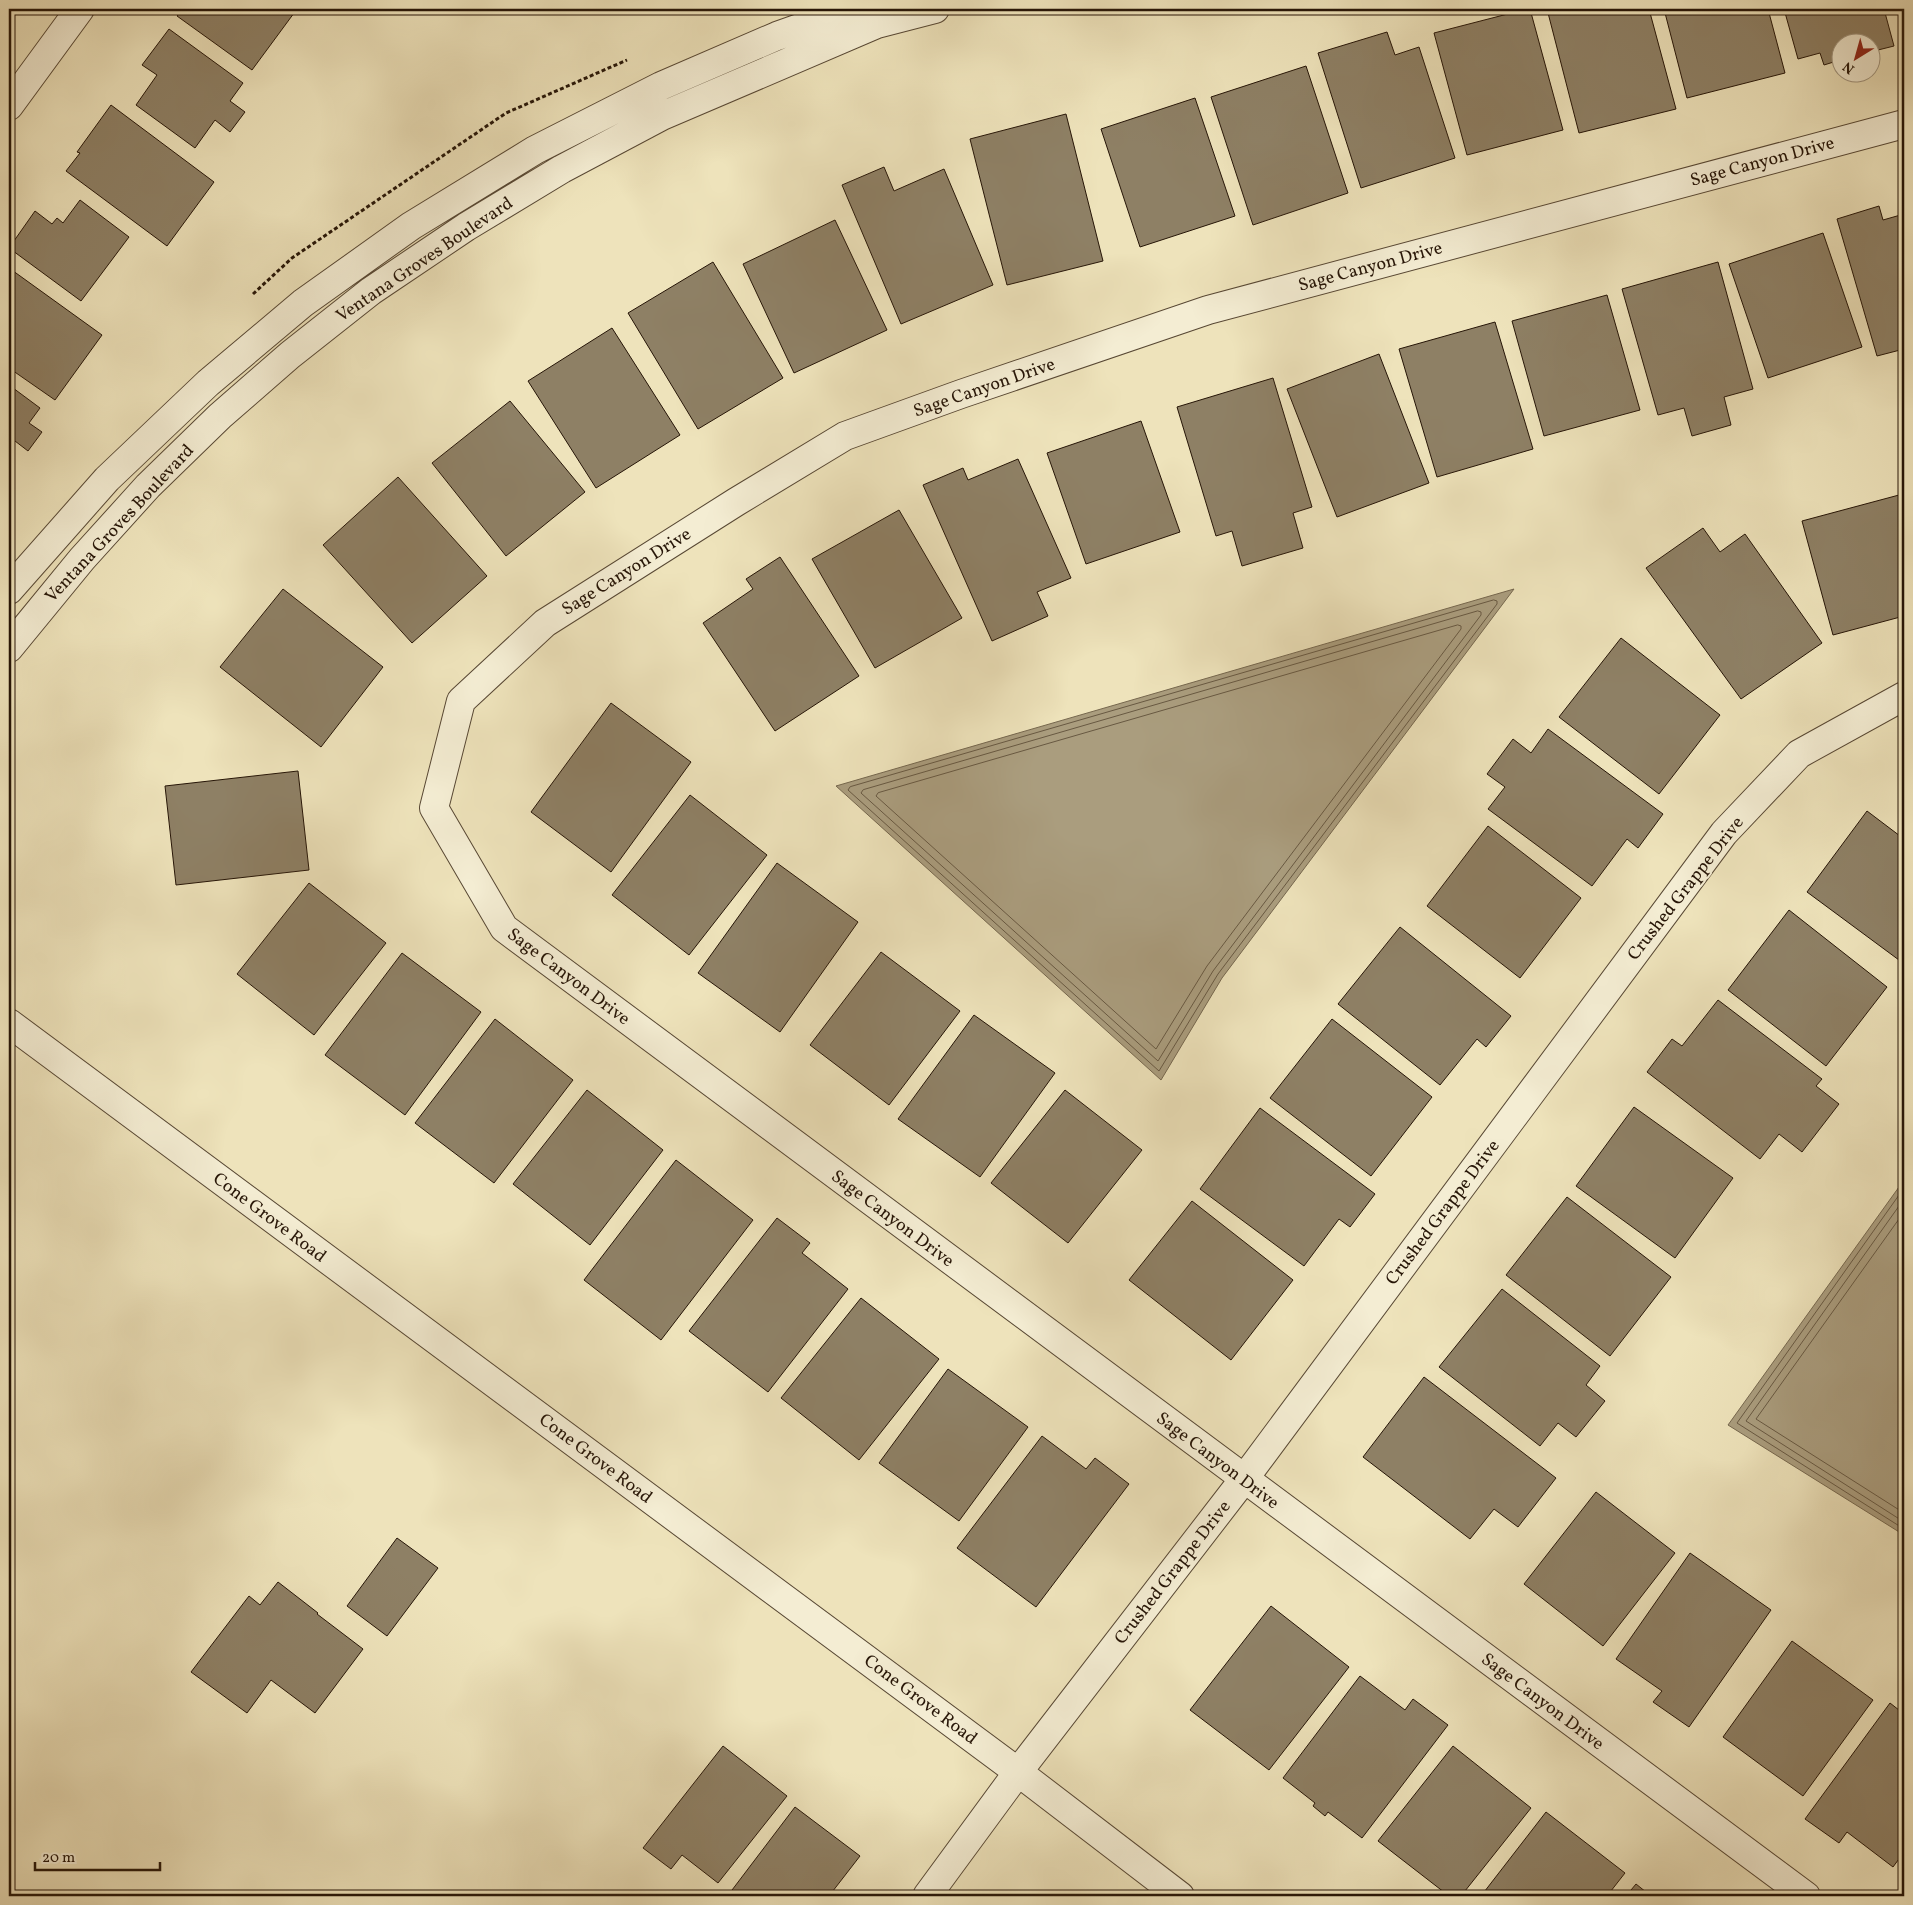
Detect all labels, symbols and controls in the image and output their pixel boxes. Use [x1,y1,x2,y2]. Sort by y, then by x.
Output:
north arrow [1830,32,1880,82]
text: N [1839,57,1859,78]
street label: Sage Canyon Drive [1687,131,1837,194]
street label: Ventana Groves Boulevard [331,192,518,329]
street label: Sage Canyon Drive [1295,236,1445,299]
street label: Sage Canyon Drive [910,352,1059,424]
street label: Ventana Groves Boulevard [40,439,200,609]
street label: Sage Canyon Drive [557,522,696,622]
street label: Crushed Grappe Drive [1622,812,1750,966]
street label: Sage Canyon Drive [501,923,635,1032]
street label: Crushed Grappe Drive [1380,1135,1506,1291]
street label: Sage Canyon Drive [825,1165,959,1274]
street label: Cone Grove Road [207,1167,331,1269]
street label: Sage Canyon Drive [1150,1407,1284,1516]
street label: Cone Grove Road [533,1408,657,1510]
street label: Crushed Grappe Drive [1109,1496,1237,1650]
street label: Sage Canyon Drive [1475,1648,1609,1757]
street label: Cone Grove Road [858,1649,982,1751]
scale bar [35,1840,160,1872]
text: 20 m [42,1848,75,1869]

